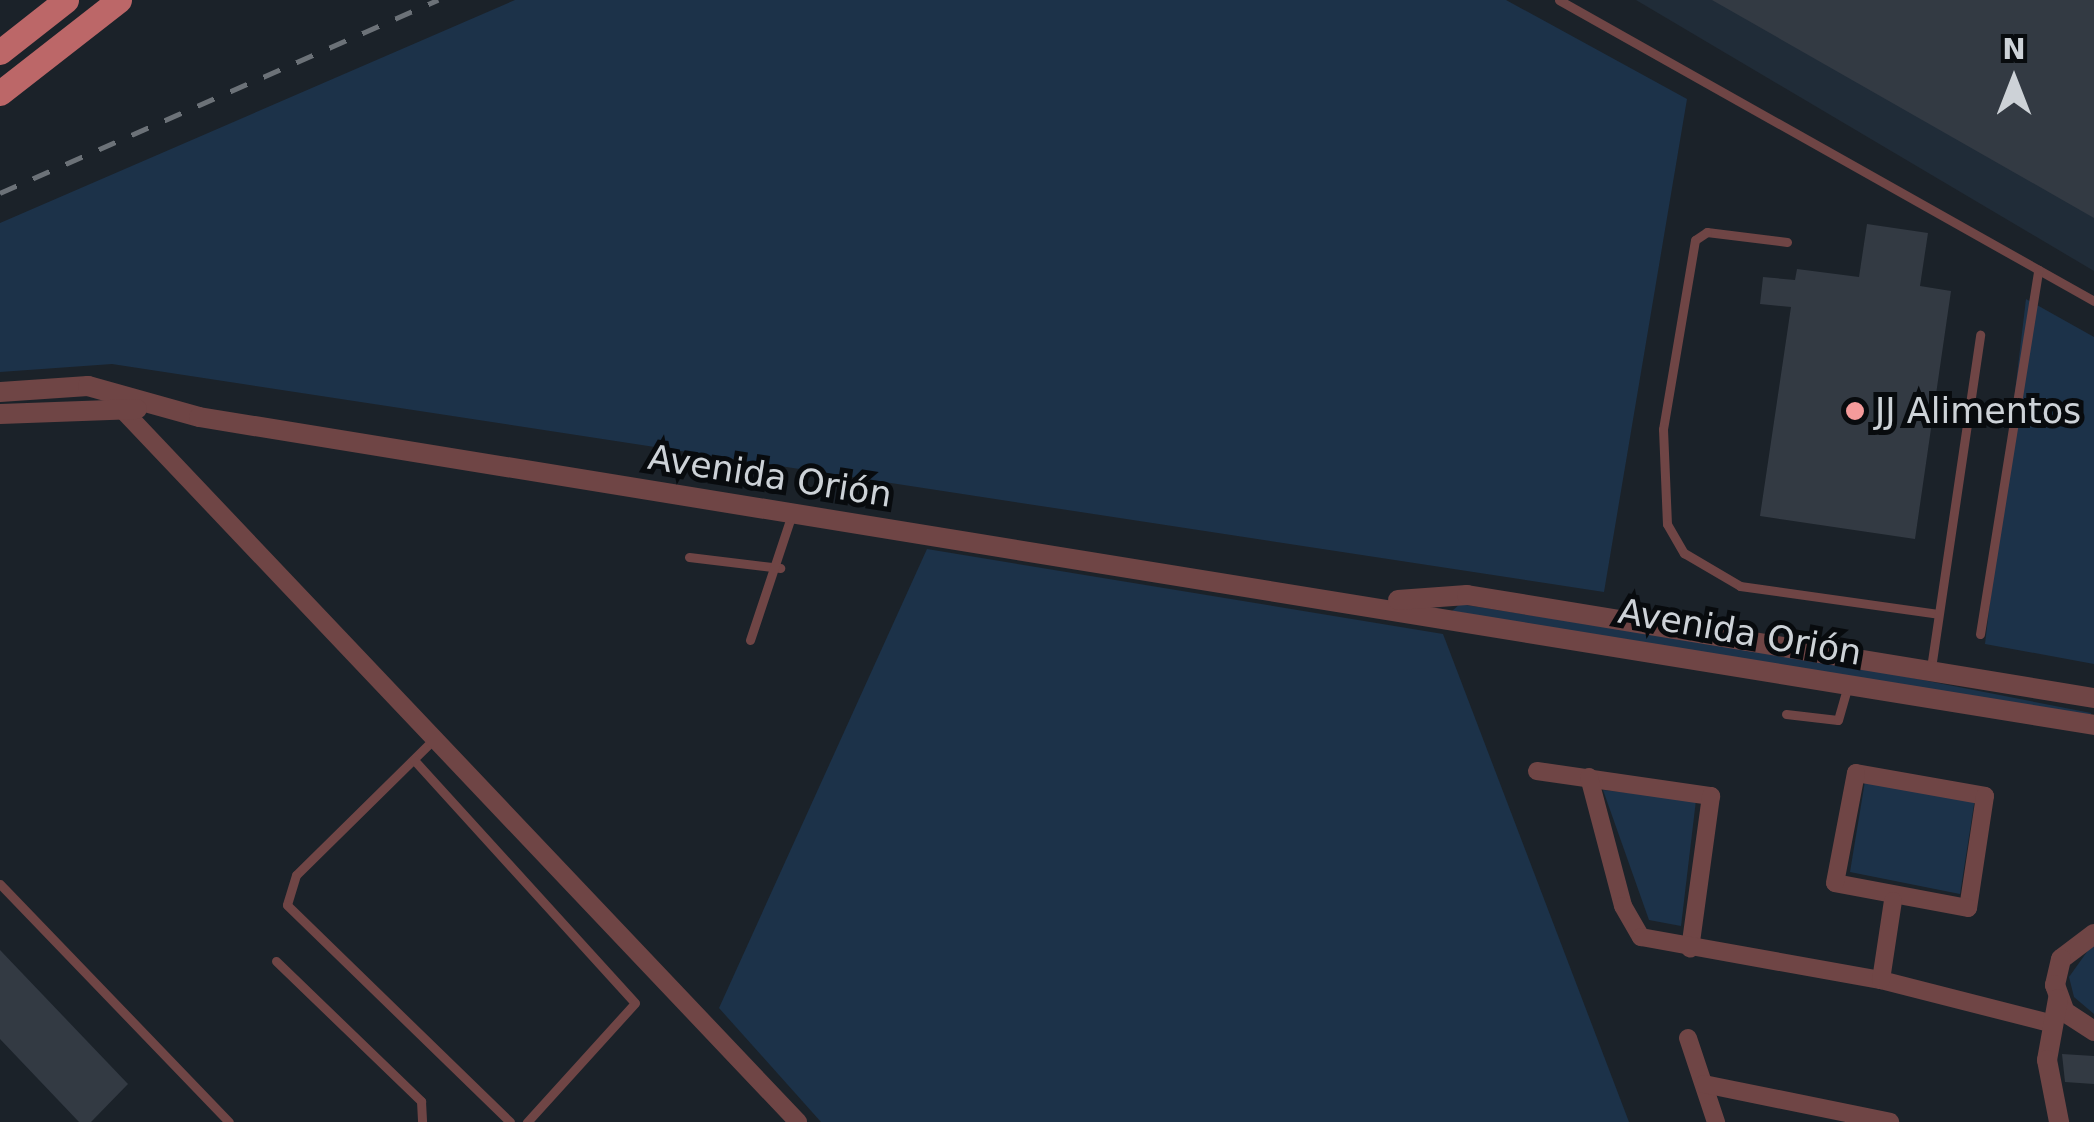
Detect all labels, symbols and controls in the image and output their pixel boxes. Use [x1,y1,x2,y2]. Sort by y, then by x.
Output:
north arrow [1964,30,2064,130]
text: N [2002,33,2026,66]
place label: JJ Alimentos [1875,390,2081,432]
marker: JJ Alimentos [1844,400,1866,422]
street label: Avenida Orión [645,436,895,516]
street label: Avenida Orión [1615,590,1865,674]

